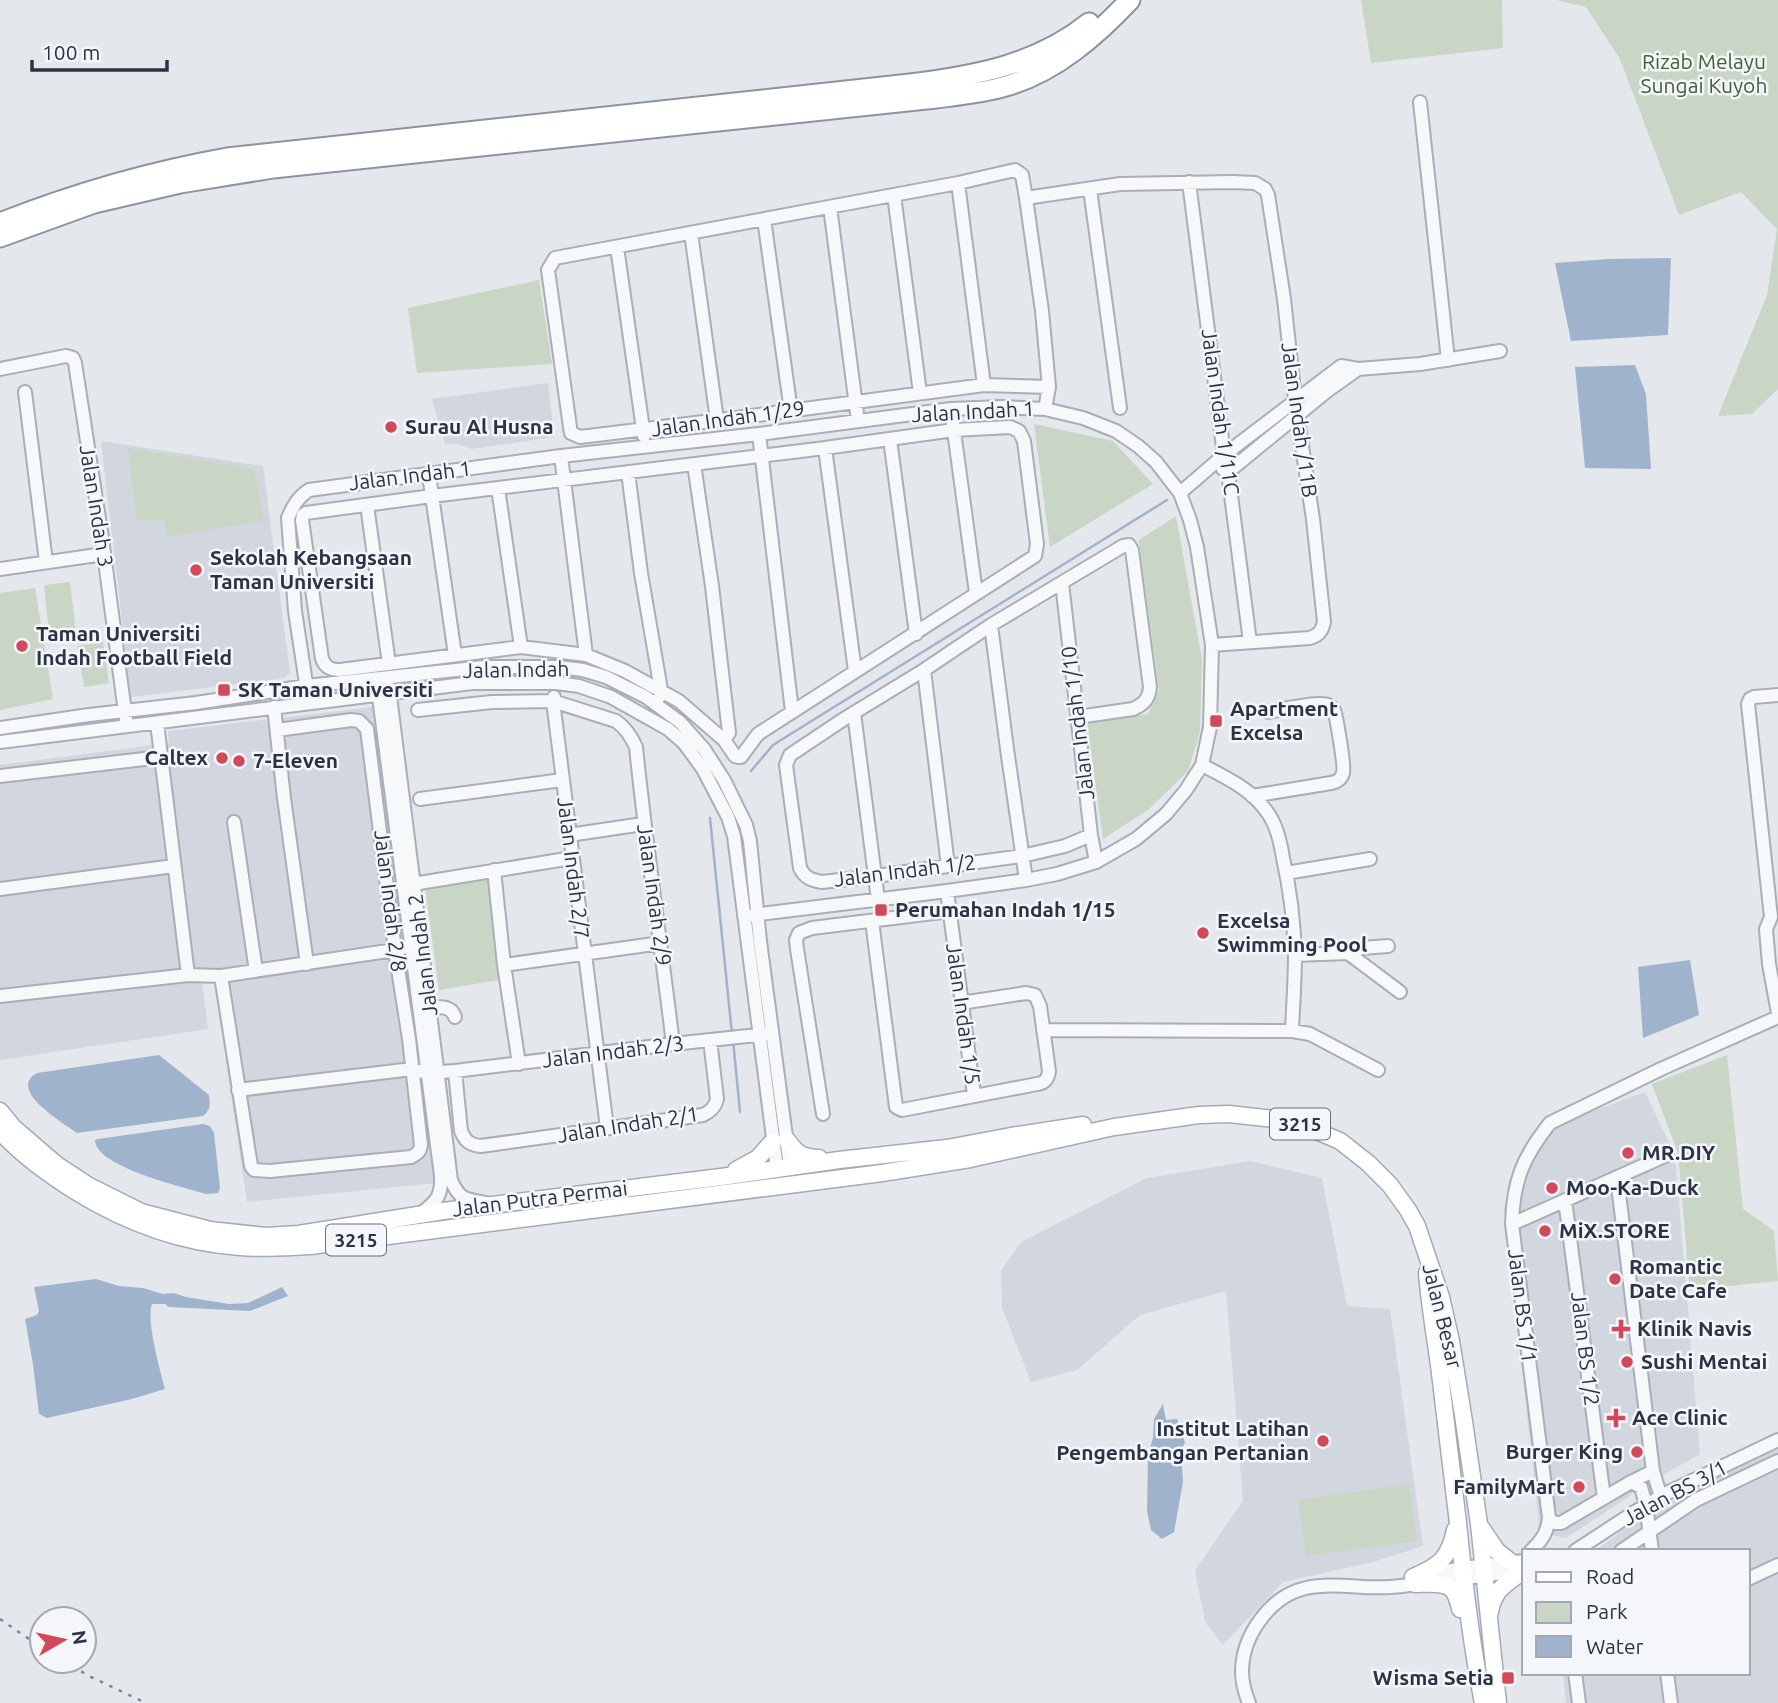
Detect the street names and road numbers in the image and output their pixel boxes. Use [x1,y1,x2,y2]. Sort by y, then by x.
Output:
street label: Jalan Indah 1/11C [1197,327,1245,497]
street label: Jalan Indah /11B [1277,341,1323,499]
street label: Jalan Indah 1/29 [650,395,806,441]
street label: Jalan Indah 1 [911,396,1035,426]
street label: Jalan Indah 3 [75,443,118,569]
street label: Jalan Indah 1 [347,456,473,494]
street label: Jalan Indah 1/10 [1056,645,1098,801]
street label: Jalan Indah [462,656,570,682]
street label: Jalan Indah 2/7 [553,795,595,940]
street label: Jalan Indah 2/9 [633,822,677,967]
street label: Jalan Indah 2/8 [370,828,412,973]
street label: Jalan Indah 1/2 [832,849,977,891]
street label: Jalan Indah 2 [403,892,441,1018]
street label: Jalan Indah 1/5 [942,941,986,1086]
street label: Jalan Indah 2/3 [540,1030,685,1072]
street label: Jalan Indah 2/1 [555,1101,700,1147]
road number: 3215 [1270,1108,1330,1140]
street label: Jalan Putra Permai [451,1175,629,1221]
road number: 3215 [326,1224,386,1256]
street label: Jalan BS 1/1 [1504,1247,1542,1364]
street label: Jalan Besar [1418,1261,1468,1371]
street label: Jalan BS 1/2 [1567,1290,1605,1407]
street label: Jalan BS 3/1 [1618,1455,1731,1530]

